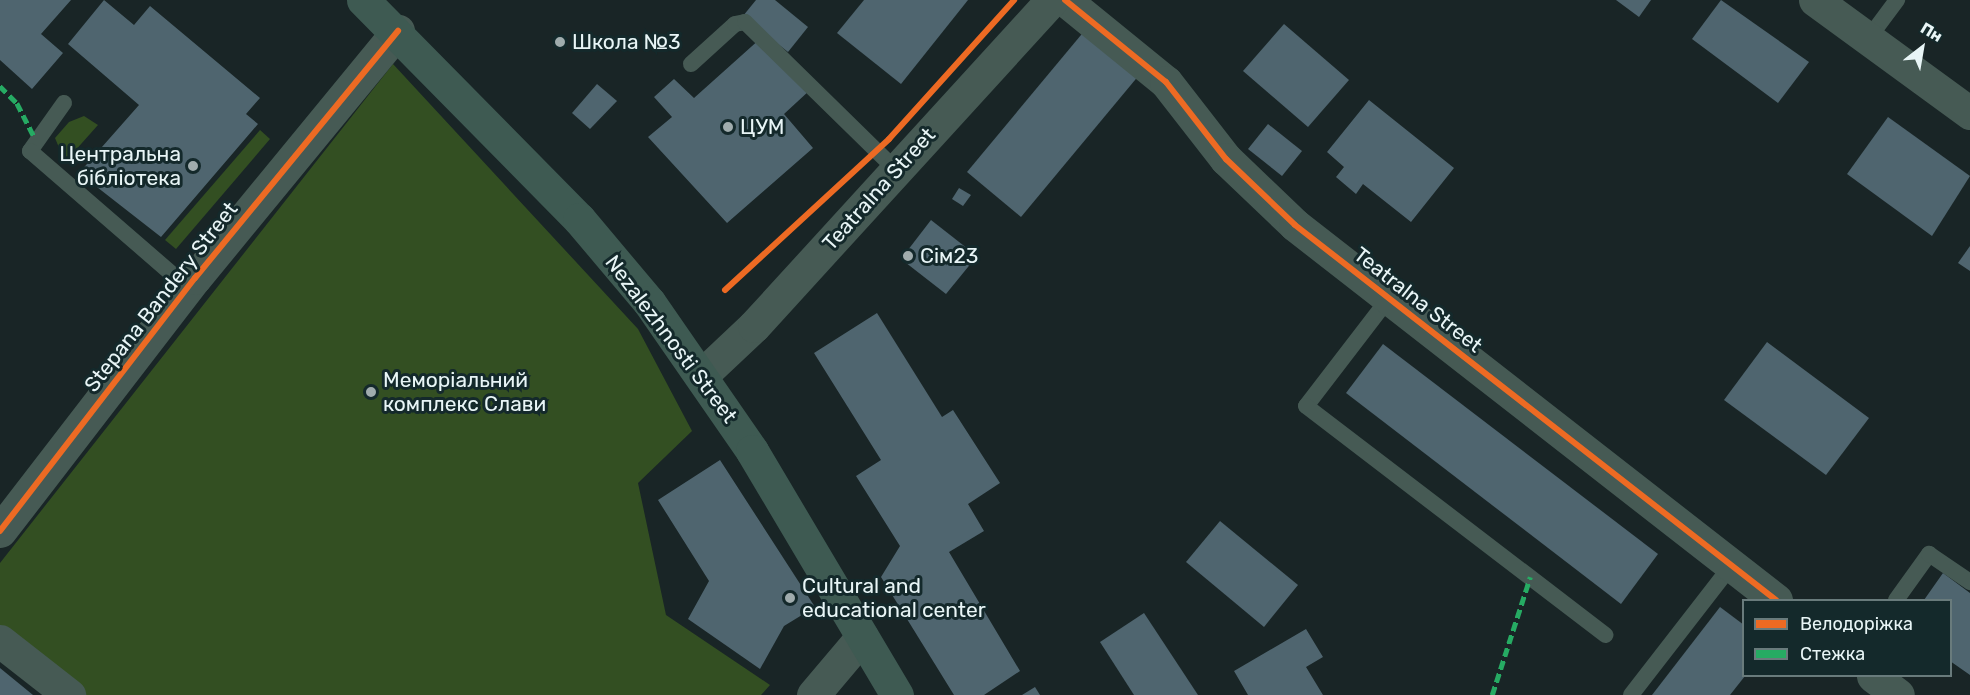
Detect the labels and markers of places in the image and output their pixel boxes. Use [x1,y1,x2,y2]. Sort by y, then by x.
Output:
place label: Школа №3 [572,29,681,55]
marker: Школа №3 [553,35,567,49]
place label: ЦУМ [740,114,784,140]
marker: ЦУМ [721,120,735,134]
place label: Центральна бібліотека [59,141,181,191]
marker: Центральна бібліотека [186,159,200,173]
place label: Сім23 [920,243,978,269]
marker: Сім23 [901,249,915,263]
place label: Меморіальний комплекс Слави [383,367,546,417]
marker: Меморіальний комплекс Слави [364,385,378,399]
place label: Cultural and educational center [802,573,986,623]
marker: Cultural and educational center [783,591,797,605]

